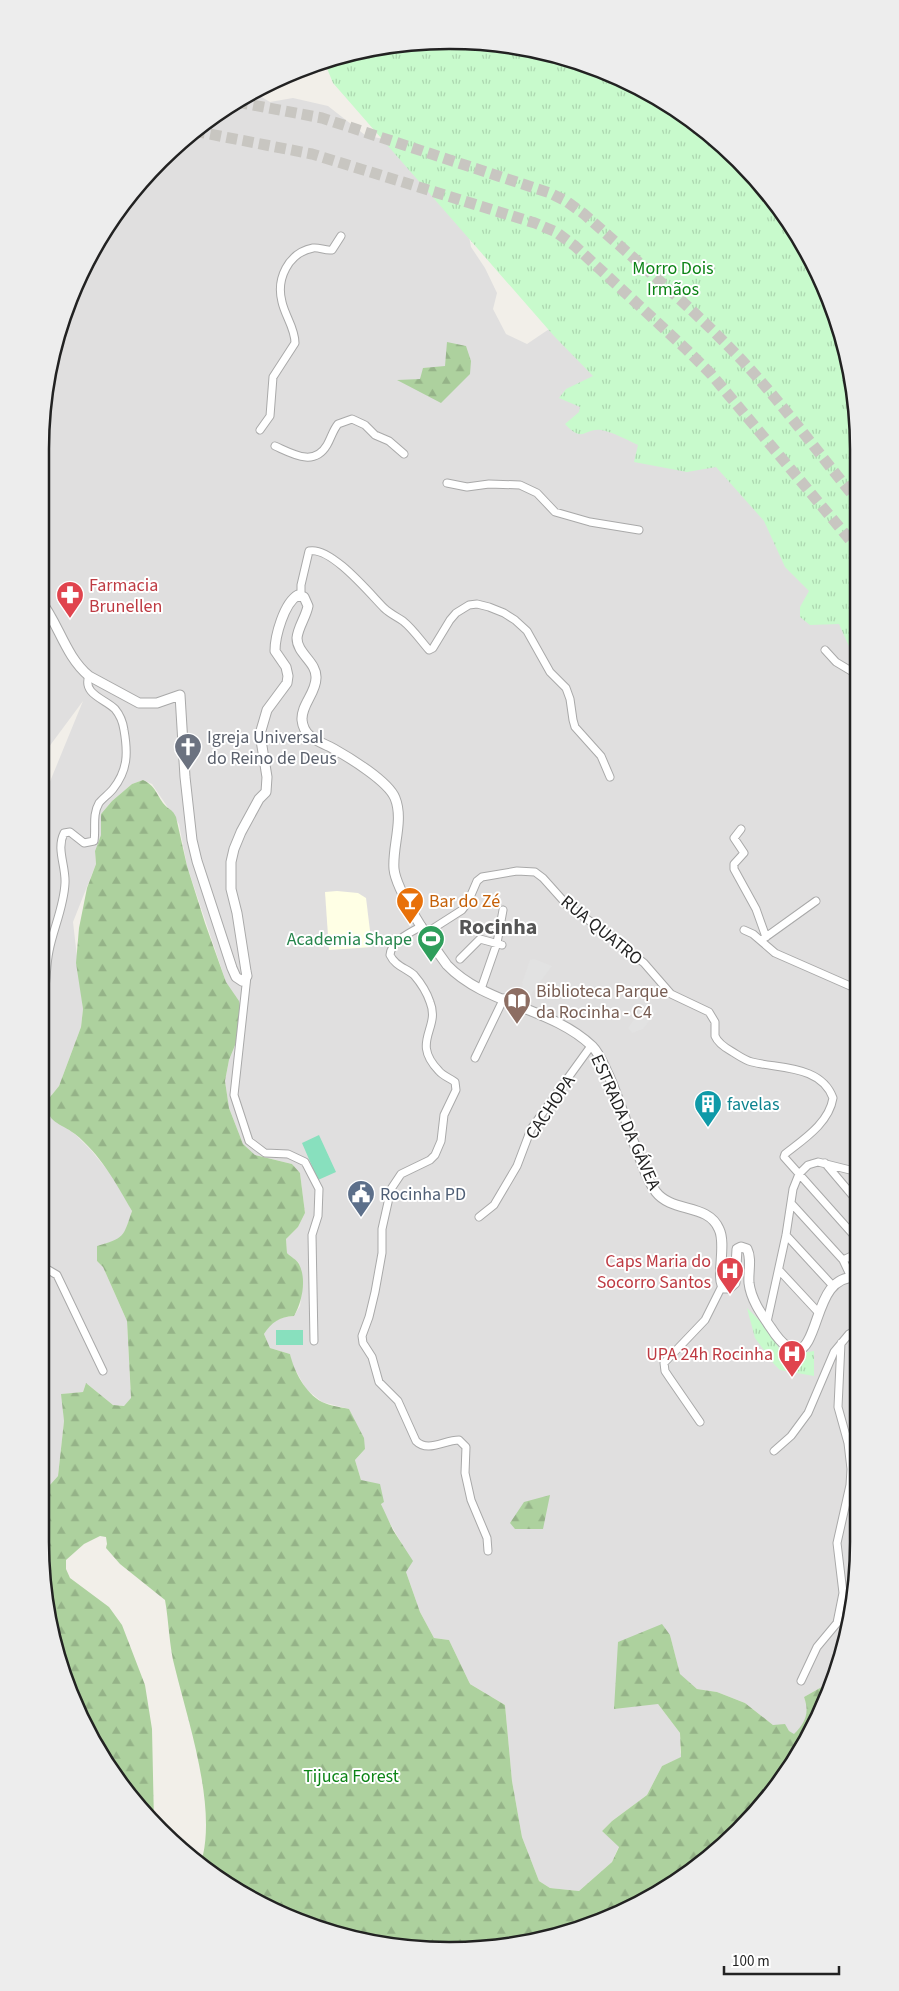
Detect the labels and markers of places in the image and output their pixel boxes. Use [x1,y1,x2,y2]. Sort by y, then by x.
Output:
place label: Farmacia Brunellen [89,573,162,619]
pharmacy icon: Farmacia Brunellen [55,580,85,619]
place label: Igreja Universal do Reino de Deus [207,725,337,771]
church icon: Igreja Universal do Reino de Deus [173,732,203,771]
bar icon: Bar do Zé [395,886,425,925]
place label: Bar do Zé [429,889,500,914]
sports icon: Academia Shape [416,924,446,963]
place label: Academia Shape [287,927,412,952]
place label: Biblioteca Parque da Rocinha - C4 [536,979,668,1025]
library icon: Biblioteca Parque da Rocinha - C4 [502,986,532,1025]
building icon: favelas [693,1089,723,1128]
place label: favelas [727,1092,779,1117]
public building icon: Rocinha PD [346,1179,376,1218]
place label: Rocinha PD [380,1182,466,1207]
place label: Caps Maria do Socorro Santos [597,1249,711,1295]
hospital icon: Caps Maria do Socorro Santos [715,1256,745,1295]
hospital icon: UPA 24h Rocinha [777,1339,807,1378]
place label: UPA 24h Rocinha [646,1342,773,1367]

